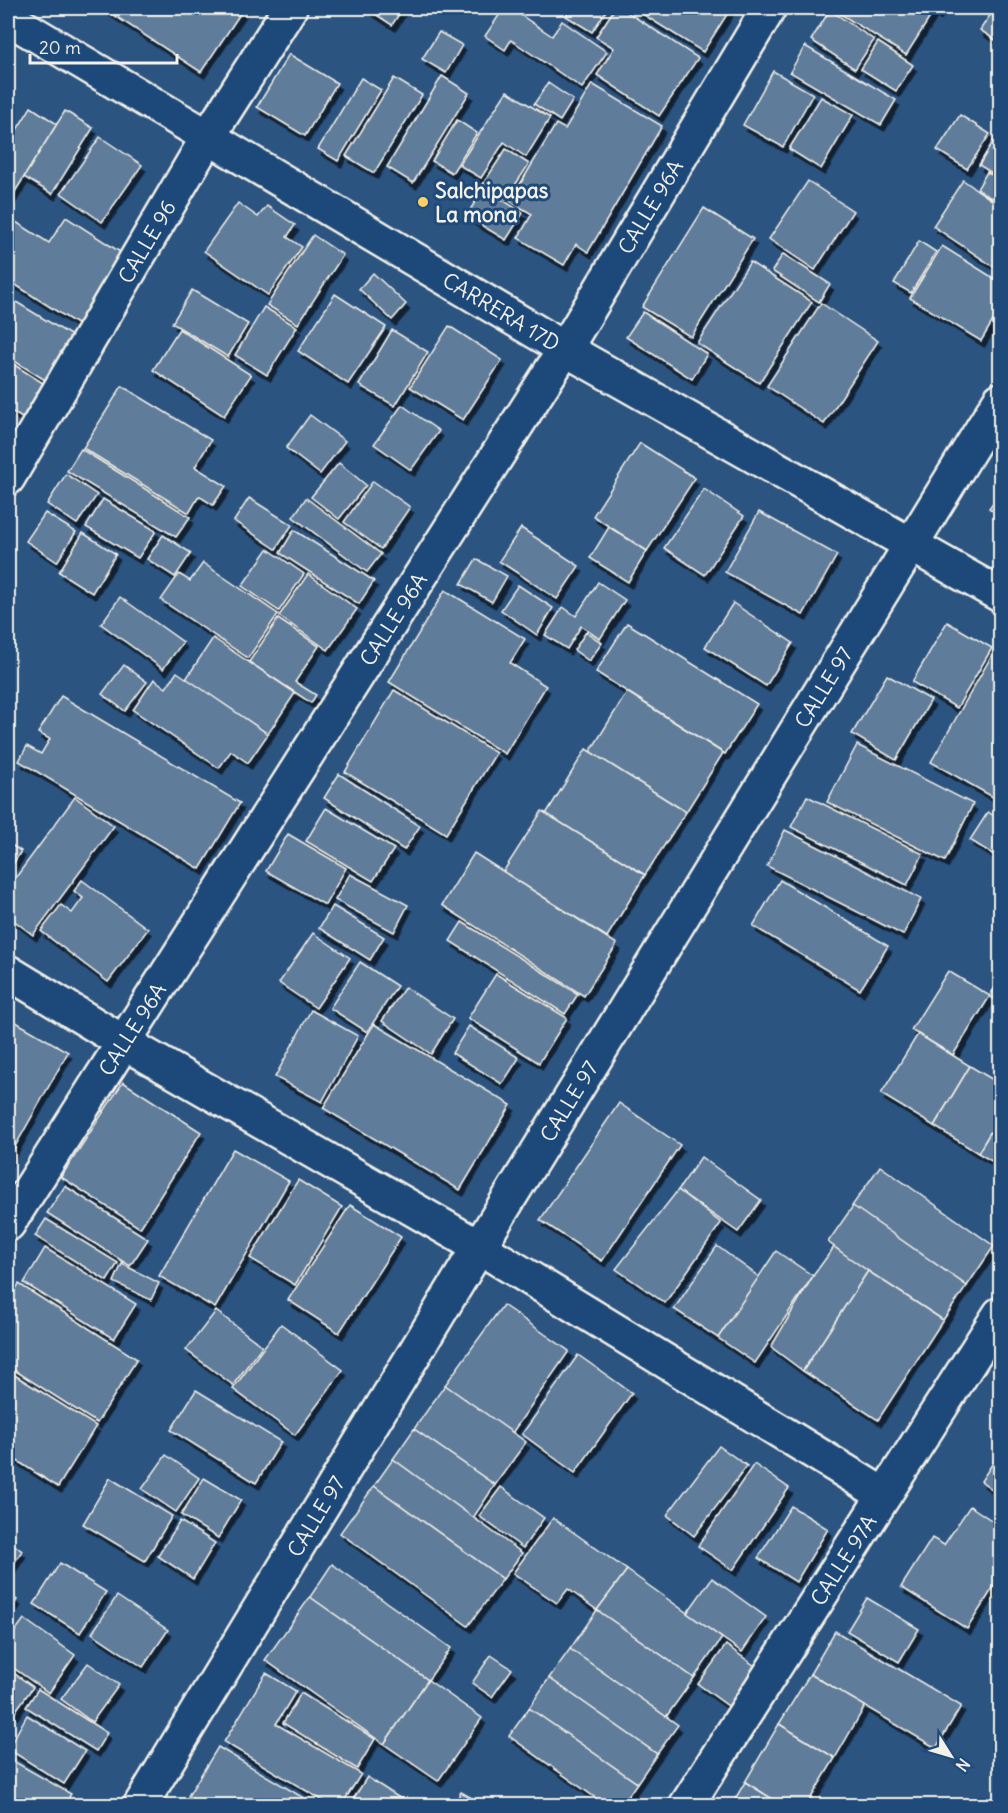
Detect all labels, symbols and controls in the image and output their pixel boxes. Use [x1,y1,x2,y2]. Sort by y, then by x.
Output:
scale bar [30,27,177,65]
text: 20 m [39,36,81,59]
street label: CALLE 96A [611,155,689,259]
place label: Salchipapas La mona [435,177,549,228]
street label: CALLE 96 [112,195,181,288]
marker: Salchipapas La mona [416,195,430,209]
street label: CARRERA 17D [438,266,565,356]
street label: CALLE 96A [353,568,433,671]
street label: CALLE 97 [788,642,858,733]
street label: CALLE 96A [92,977,172,1081]
street label: CALLE 97 [534,1056,604,1147]
street label: CALLE 97 [281,1471,351,1562]
street label: CALLE 97A [804,1509,882,1610]
north arrow [921,1726,981,1786]
text: N [952,1755,974,1775]

